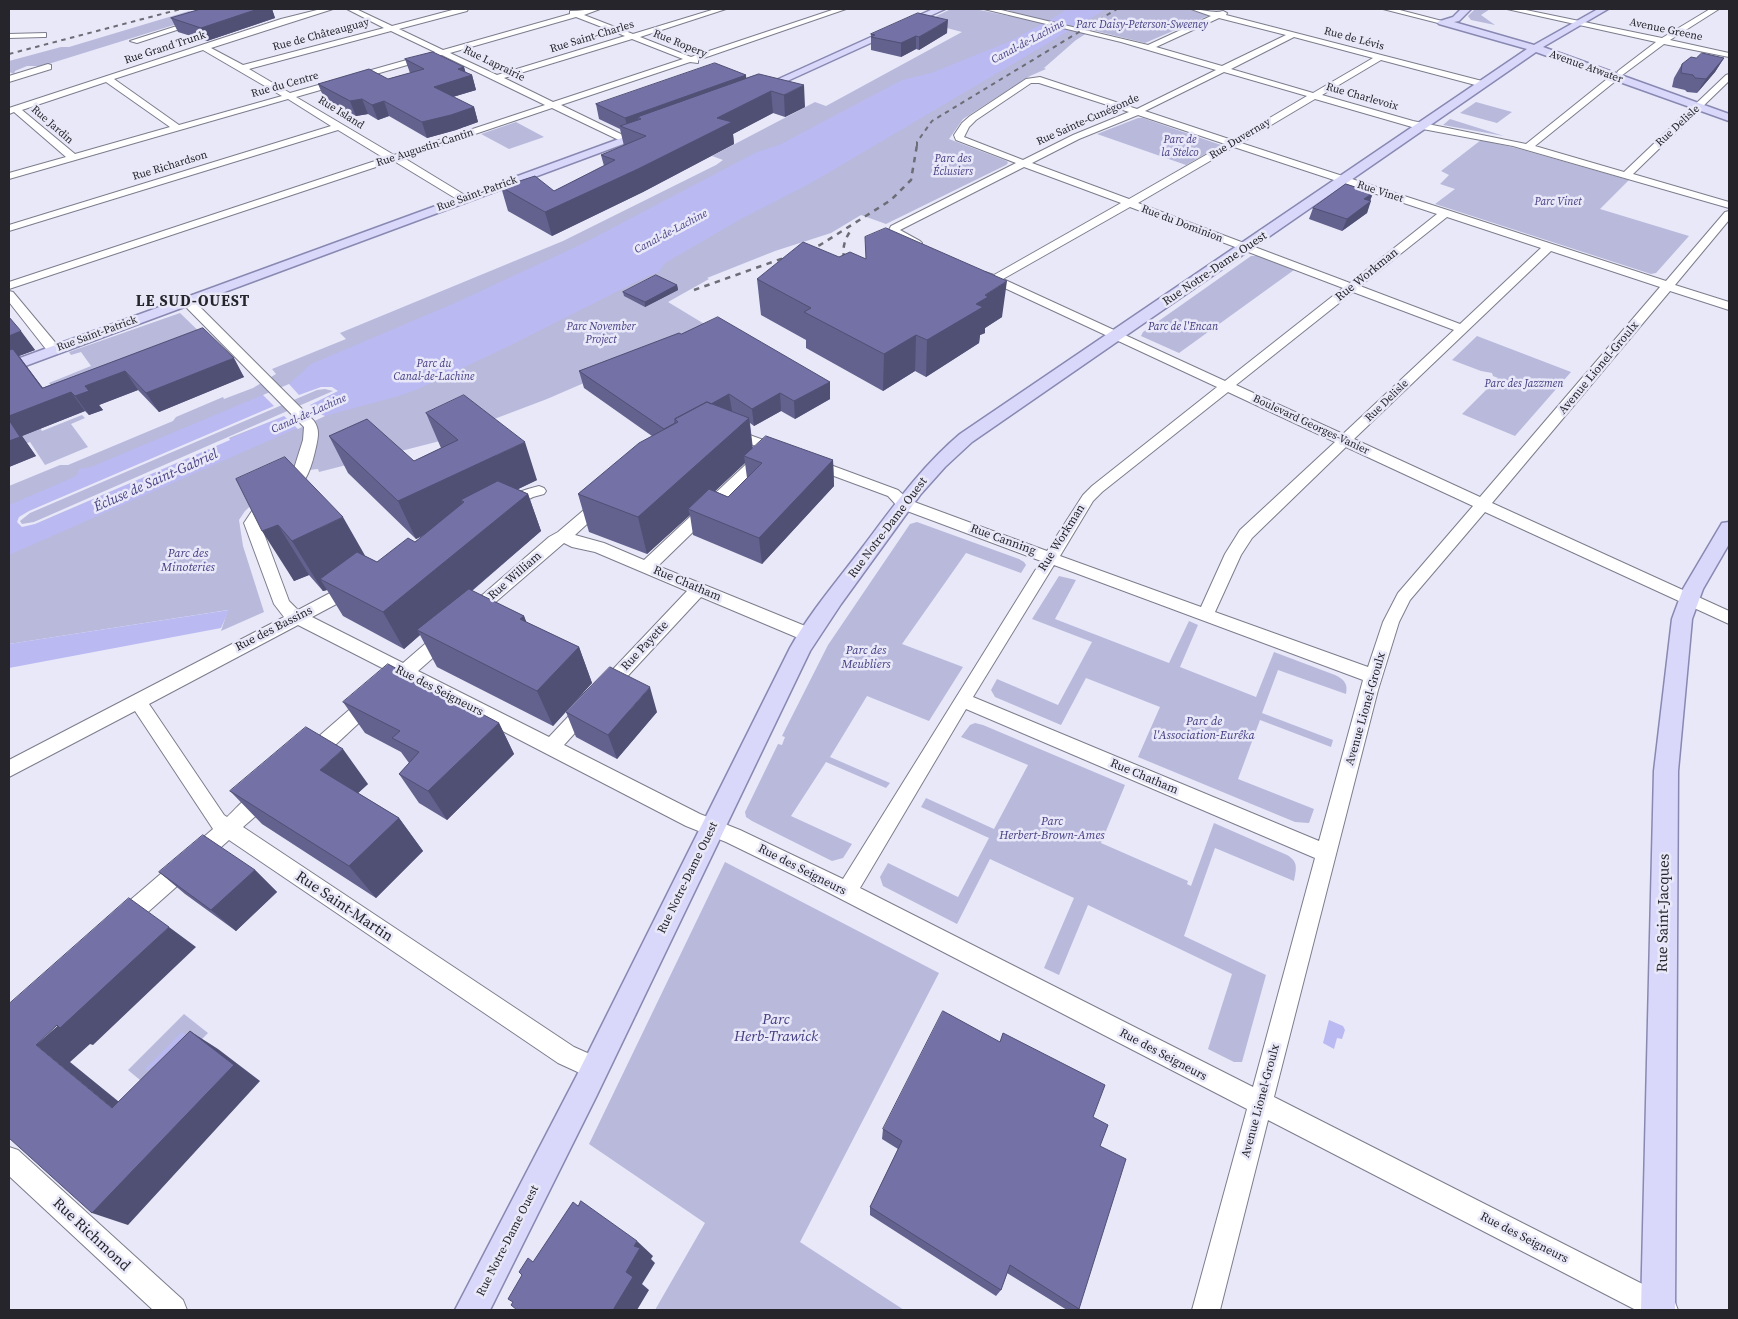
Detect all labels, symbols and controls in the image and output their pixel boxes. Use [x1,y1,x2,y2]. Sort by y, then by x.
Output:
street label: Rue de Châteauguay [271,16,371,54]
street label: Avenue Greene [1628,16,1704,44]
water label: Canal-de-Lachine [989,17,1067,67]
street label: Rue Saint-Charles [548,18,636,56]
park label: Parc Daisy-Peterson-Sweeney [1076,18,1208,32]
street label: Rue de Lévis [1323,25,1385,53]
street label: Rue Ropery [651,27,709,61]
street label: Rue Grand Trunk [123,29,207,67]
street label: Rue Laprairie [461,43,527,85]
street label: Avenue Atwater [1548,48,1624,86]
street label: Rue du Centre [250,69,320,101]
street label: Rue Charlevoix [1324,80,1400,114]
street label: Rue Sainte-Cunégonde [1035,91,1141,149]
street label: Rue Island [316,94,366,132]
street label: Rue Delisle [1653,102,1703,150]
street label: Rue Jardin [28,103,76,147]
street label: Rue Duvernay [1207,116,1273,162]
street label: Rue Augustin-Cantin [375,126,475,170]
park label: Parc de la Stelco [1161,133,1199,159]
street label: Rue Richardson [131,148,209,184]
park label: Parc des Éclusiers [933,152,973,178]
street label: Rue Saint-Patrick [435,173,519,215]
street label: Rue Vinet [1355,178,1405,206]
park label: Parc Vinet [1534,195,1582,209]
street label: Rue du Dominion [1139,202,1225,246]
water label: Canal-de-Lachine [632,207,710,257]
street label: Rue Notre-Dame Ouest [1160,229,1270,309]
street label: Rue Workman [1333,245,1401,305]
district label: LE SUD-OUEST [134,293,252,311]
street label: Rue Saint-Patrick [55,313,139,355]
street label: Avenue Lionel-Groulx [1556,319,1642,417]
park label: Parc November Project [566,320,636,346]
park label: Parc de l'Encan [1148,320,1218,334]
park label: Parc du Canal-de-Lachine [394,357,474,383]
street label: Rue Delisle [1363,377,1411,425]
park label: Parc des Jazzmen [1485,377,1563,391]
water label: Canal-de-Lachine [269,392,349,436]
street label: Boulevard Georges-Vanier [1251,392,1371,458]
water label: Écluse de Saint-Gabriel [91,446,221,516]
street label: Rue Notre-Dame Ouest [845,475,931,581]
street label: Rue Workman [1036,502,1088,574]
street label: Rue Canning [968,521,1038,559]
park label: Parc des Minoteries [161,547,215,575]
street label: Rue William [485,549,545,603]
street label: Rue Chatham [651,563,723,605]
street label: Rue des Bassins [233,603,315,655]
street label: Rue Payette [618,618,672,674]
park label: Parc des Meubliers [842,644,890,672]
street label: Avenue Lionel-Groulx [1343,651,1389,767]
street label: Rue des Seigneurs [393,663,485,719]
park label: Parc de l'Association-Eurêka [1153,715,1255,743]
street label: Rue Chatham [1108,756,1180,798]
park label: Parc Herbert-Brown-Ames [999,815,1105,843]
street label: Rue Notre-Dame Ouest [655,820,721,936]
street label: Rue des Seigneurs [756,842,848,898]
street label: Rue Saint-Jacques [1654,854,1674,972]
street label: Rue Saint-Martin [292,868,396,946]
park label: Parc Herb-Trawick [734,1011,818,1046]
street label: Rue des Seigneurs [1117,1026,1209,1084]
street label: Avenue Lionel-Groulx [1239,1043,1283,1159]
street label: Rue Notre-Dame Ouest [474,1183,542,1299]
street label: Rue Richmond [49,1195,133,1275]
street label: Rue des Seigneurs [1478,1210,1570,1266]

